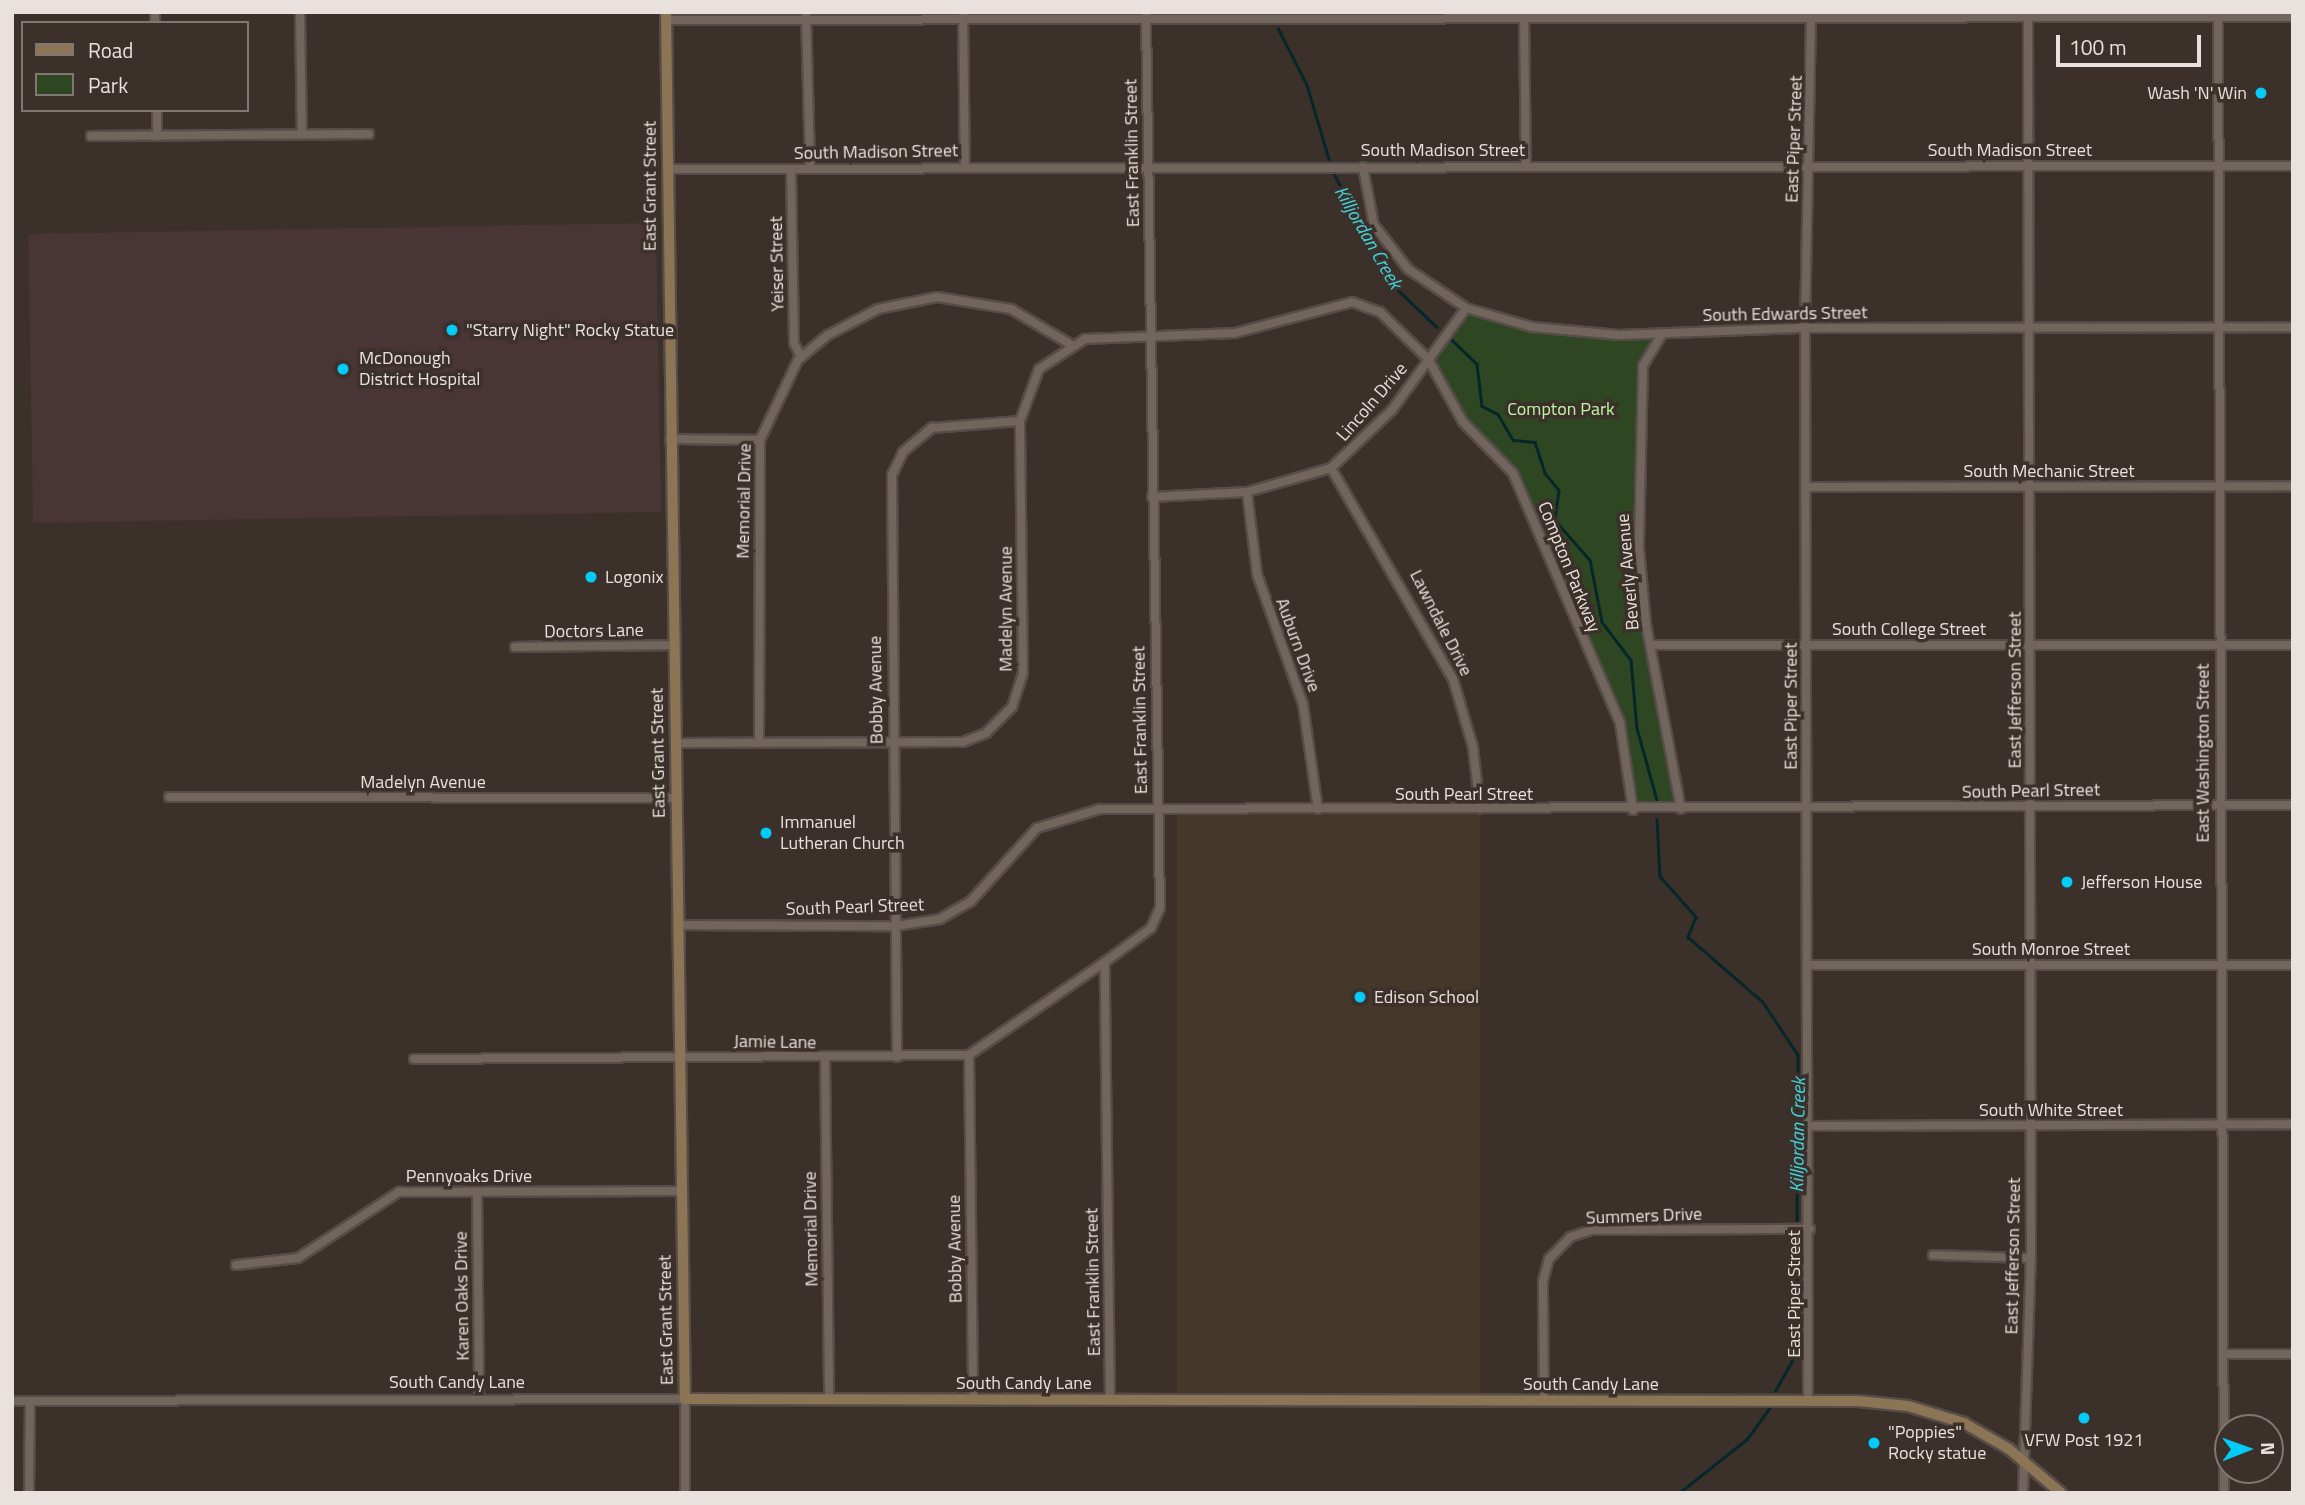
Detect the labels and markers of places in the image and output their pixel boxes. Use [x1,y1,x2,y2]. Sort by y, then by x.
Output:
place label: Wash 'N' Win [2147,82,2247,104]
marker: Wash 'N' Win [2253,85,2269,101]
place label: "Starry Night" Rocky Statue [466,319,674,341]
marker: "Starry Night" Rocky Statue [444,322,460,338]
place label: McDonough District Hospital [359,348,480,390]
marker: McDonough District Hospital [333,359,353,379]
place label: Logonix [605,566,664,588]
marker: Logonix [583,569,599,585]
place label: Immanuel Lutheran Church [780,812,905,854]
marker: Immanuel Lutheran Church [758,825,774,841]
place label: Jefferson House [2081,871,2202,893]
marker: Jefferson House [2059,874,2075,890]
place label: Edison School [1374,986,1479,1008]
marker: Edison School [1352,989,1368,1005]
marker: VFW Post 1921 [2076,1410,2092,1426]
place label: "Poppies" Rocky statue [1888,1422,1986,1464]
place label: VFW Post 1921 [2025,1429,2143,1451]
marker: "Poppies" Rocky statue [1866,1435,1882,1451]

